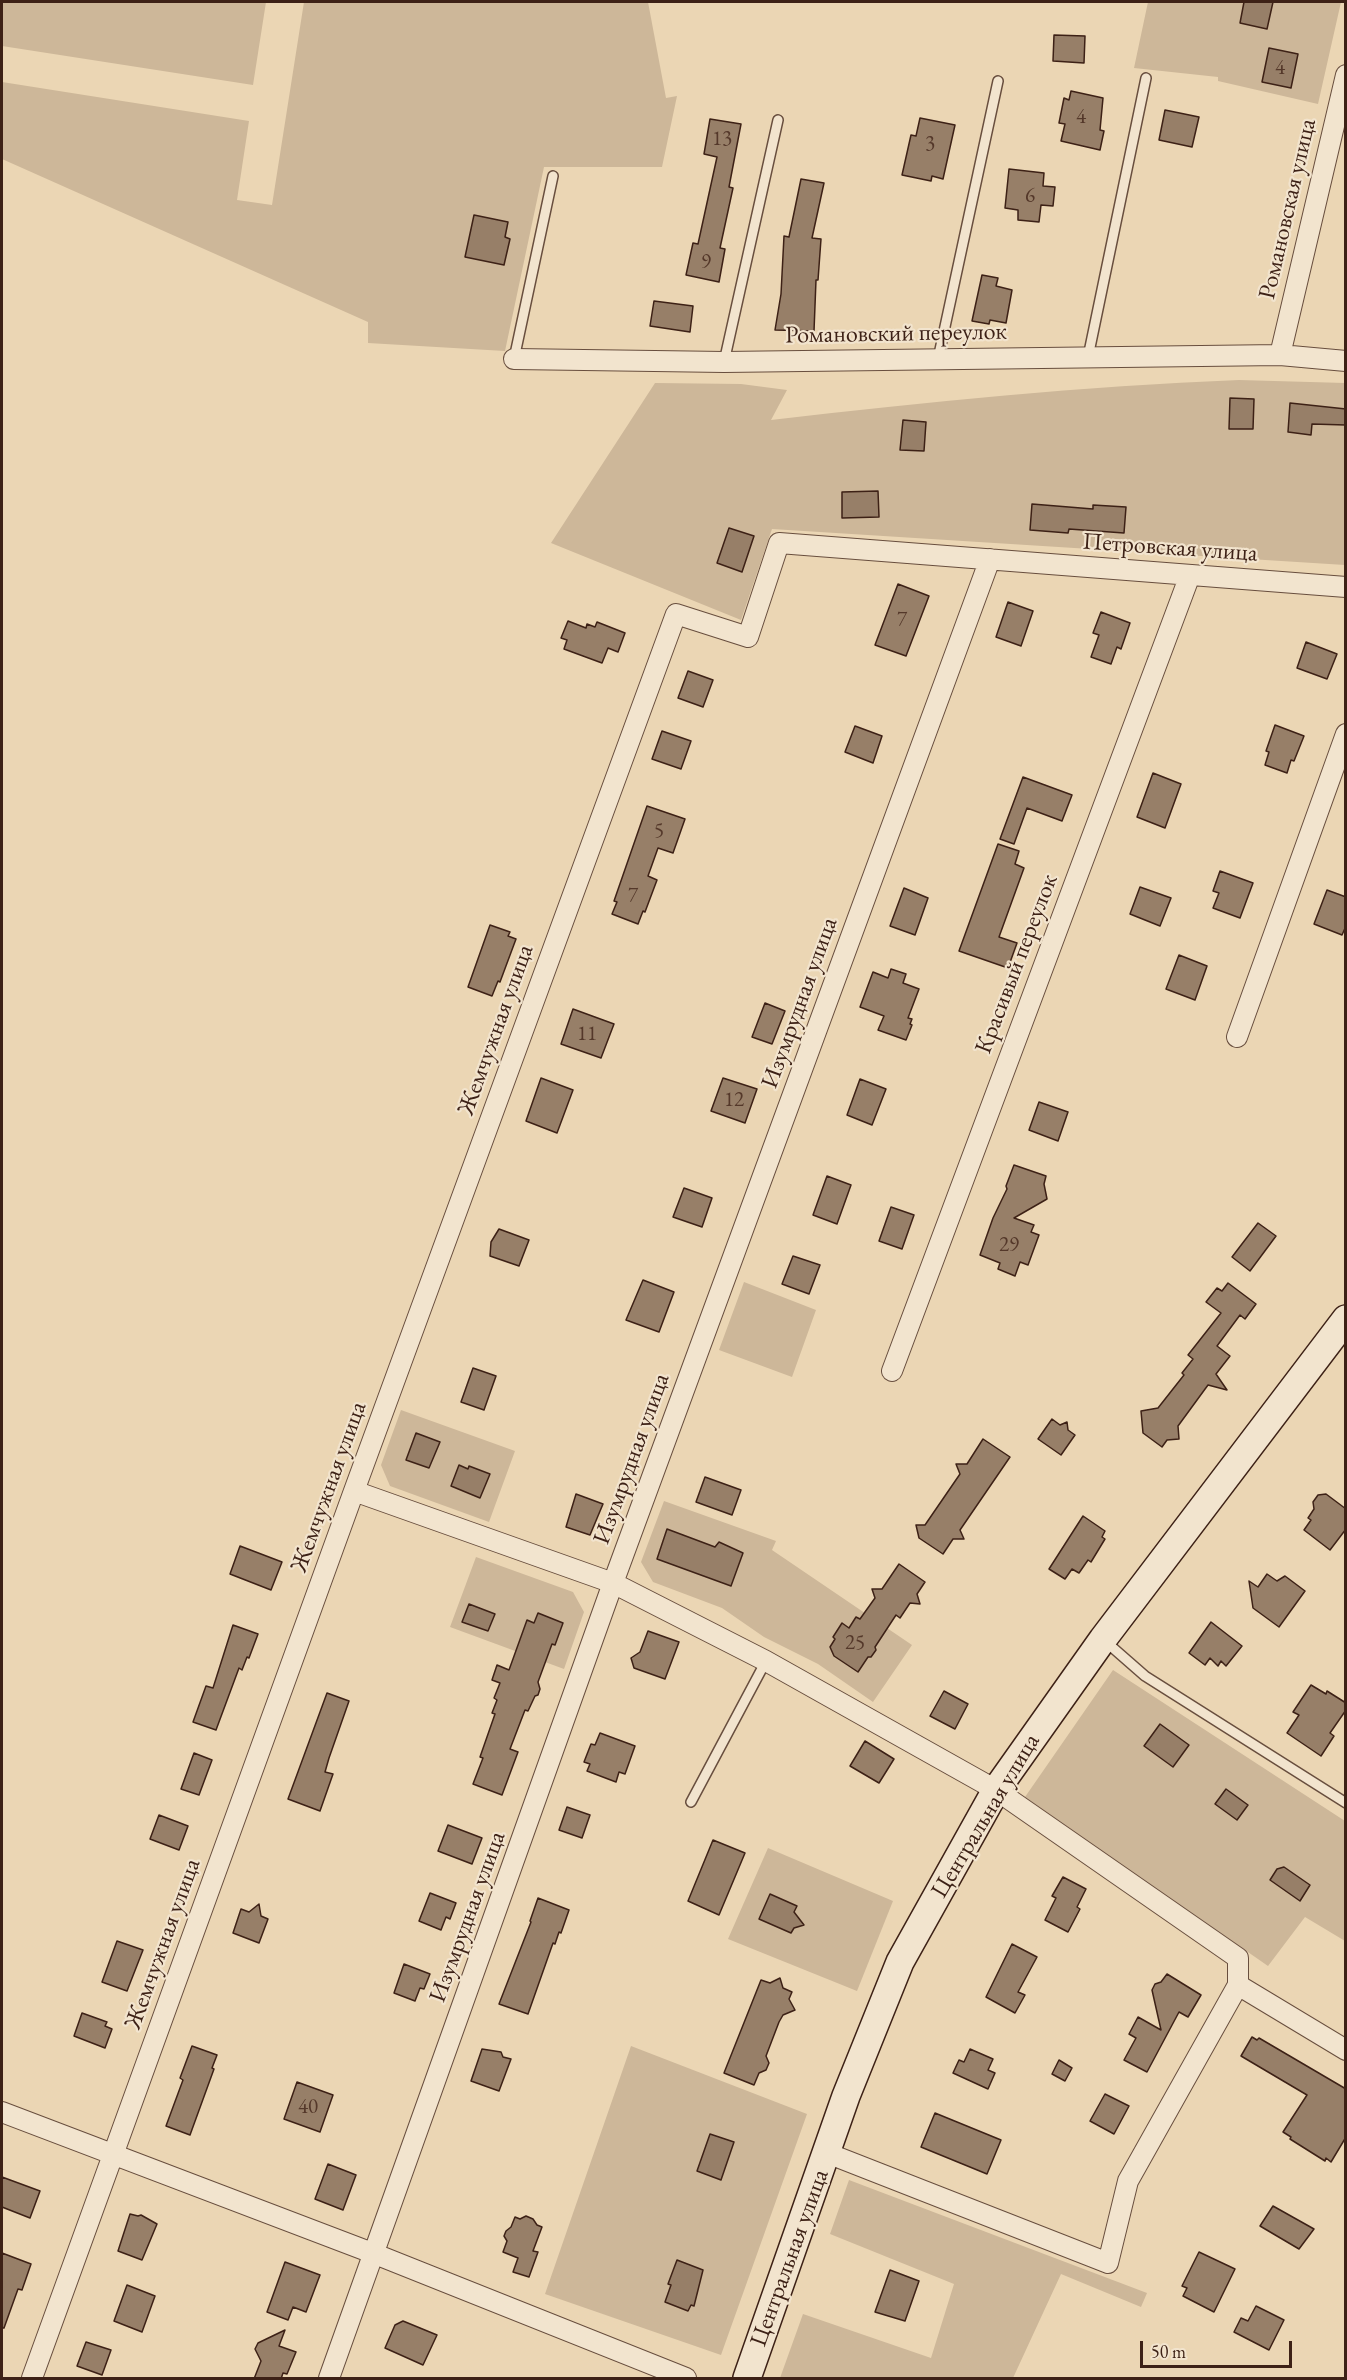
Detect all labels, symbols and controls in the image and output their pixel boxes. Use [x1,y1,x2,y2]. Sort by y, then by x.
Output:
house number: 4 [1275,55,1285,81]
house number: 4 [1076,104,1086,130]
street label: Романовская улица [1253,116,1323,302]
house number: 13 [712,126,732,152]
house number: 3 [925,131,935,157]
house number: 6 [1025,183,1035,209]
house number: 9 [701,249,711,275]
street label: Романовский переулок [785,318,1007,350]
street label: Петровская улица [1082,528,1258,568]
house number: 7 [897,607,907,633]
house number: 5 [654,818,664,844]
street label: Красивый переулок [970,870,1064,1058]
house number: 7 [628,883,638,909]
street label: Изумрудная улица [756,914,844,1092]
street label: Жемчужная улица [452,941,540,1119]
house number: 11 [577,1021,597,1047]
house number: 12 [724,1087,744,1113]
house number: 29 [999,1232,1019,1258]
street label: Изумрудная улица [588,1370,676,1548]
street label: Жемчужная улица [285,1398,373,1576]
house number: 25 [845,1630,865,1656]
street label: Центральная улица [926,1729,1046,1903]
street label: Изумрудная улица [424,1828,512,2006]
street label: Жемчужная улица [119,1855,207,2033]
house number: 40 [298,2094,318,2120]
street label: Центральная улица [745,2165,835,2351]
scale bar [1143,2329,1294,2367]
text: 50 m [1151,2340,1186,2363]

